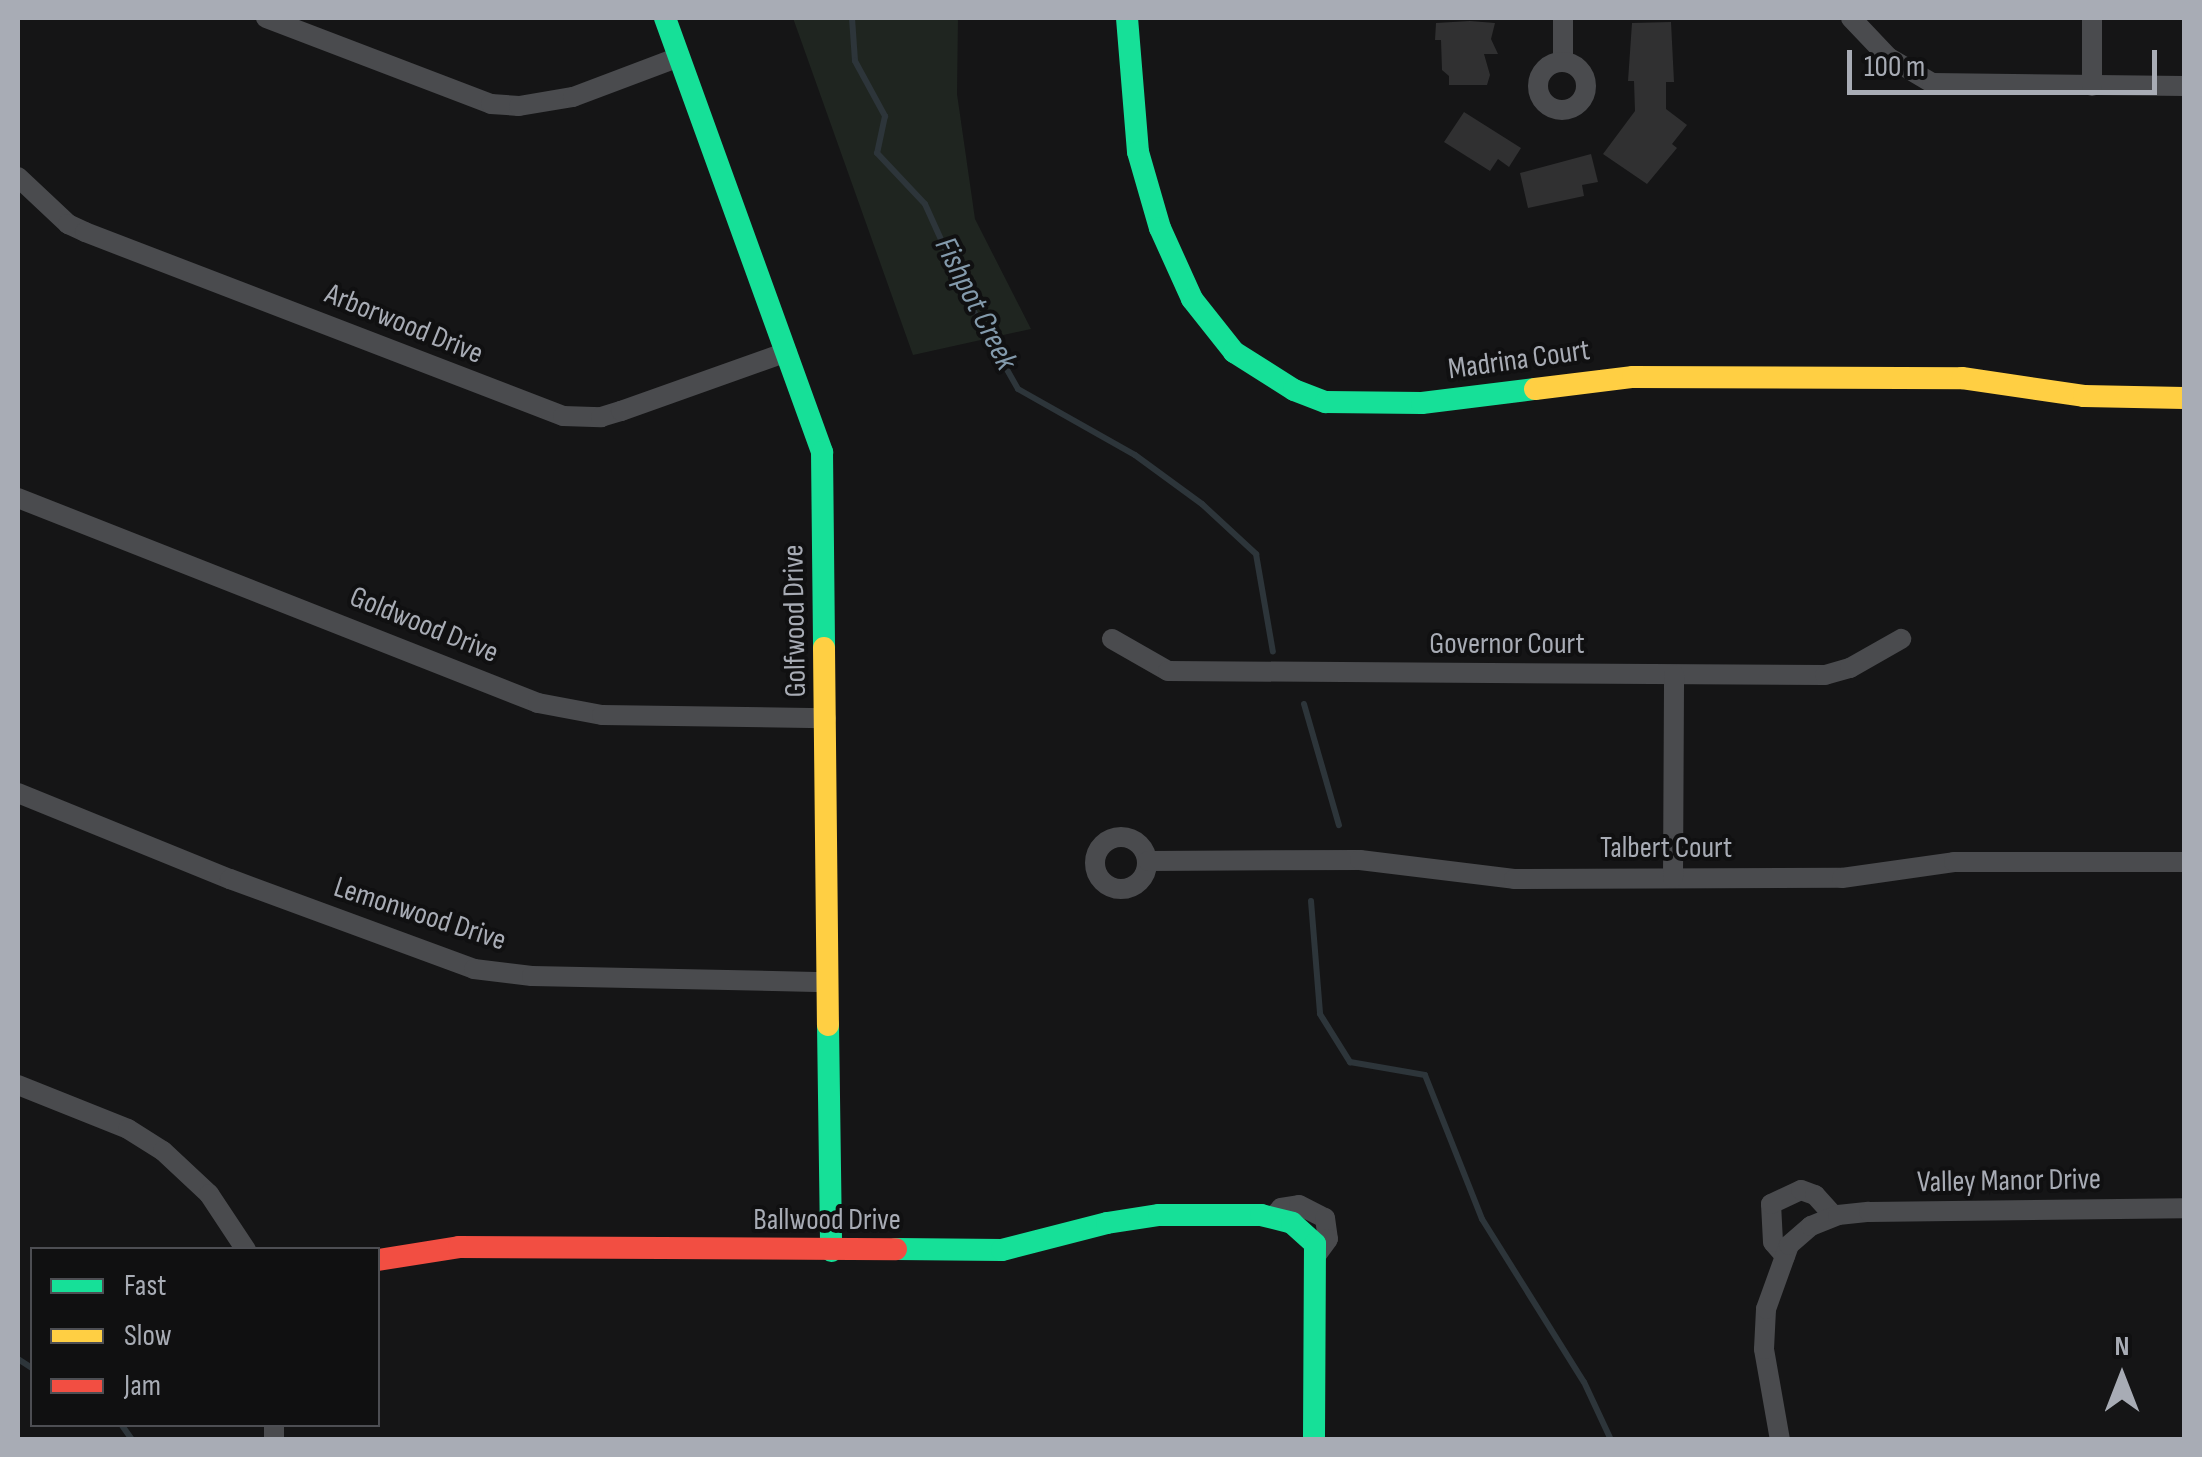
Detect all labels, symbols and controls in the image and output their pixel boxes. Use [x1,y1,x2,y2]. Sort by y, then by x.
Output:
scale bar [1852,30,2162,92]
text: 100 m [1864,49,1925,85]
water label: Fishpot Creek [925,231,1025,377]
street label: Arborwood Drive [320,276,488,372]
street label: Madrina Court [1446,332,1592,388]
street label: Golfwood Drive [776,544,814,698]
street label: Goldwood Drive [345,579,503,671]
street label: Governor Court [1429,626,1585,662]
street label: Talbert Court [1600,830,1732,866]
street label: Lemonwood Drive [329,869,511,959]
street label: Valley Manor Drive [1917,1161,2101,1201]
street label: Ballwood Drive [753,1202,901,1238]
legend [30,1247,380,1427]
text: Fast [124,1268,166,1304]
text: Slow [124,1318,172,1354]
north arrow [2072,1327,2172,1427]
text: N [2115,1330,2129,1363]
text: Jam [124,1368,161,1404]

